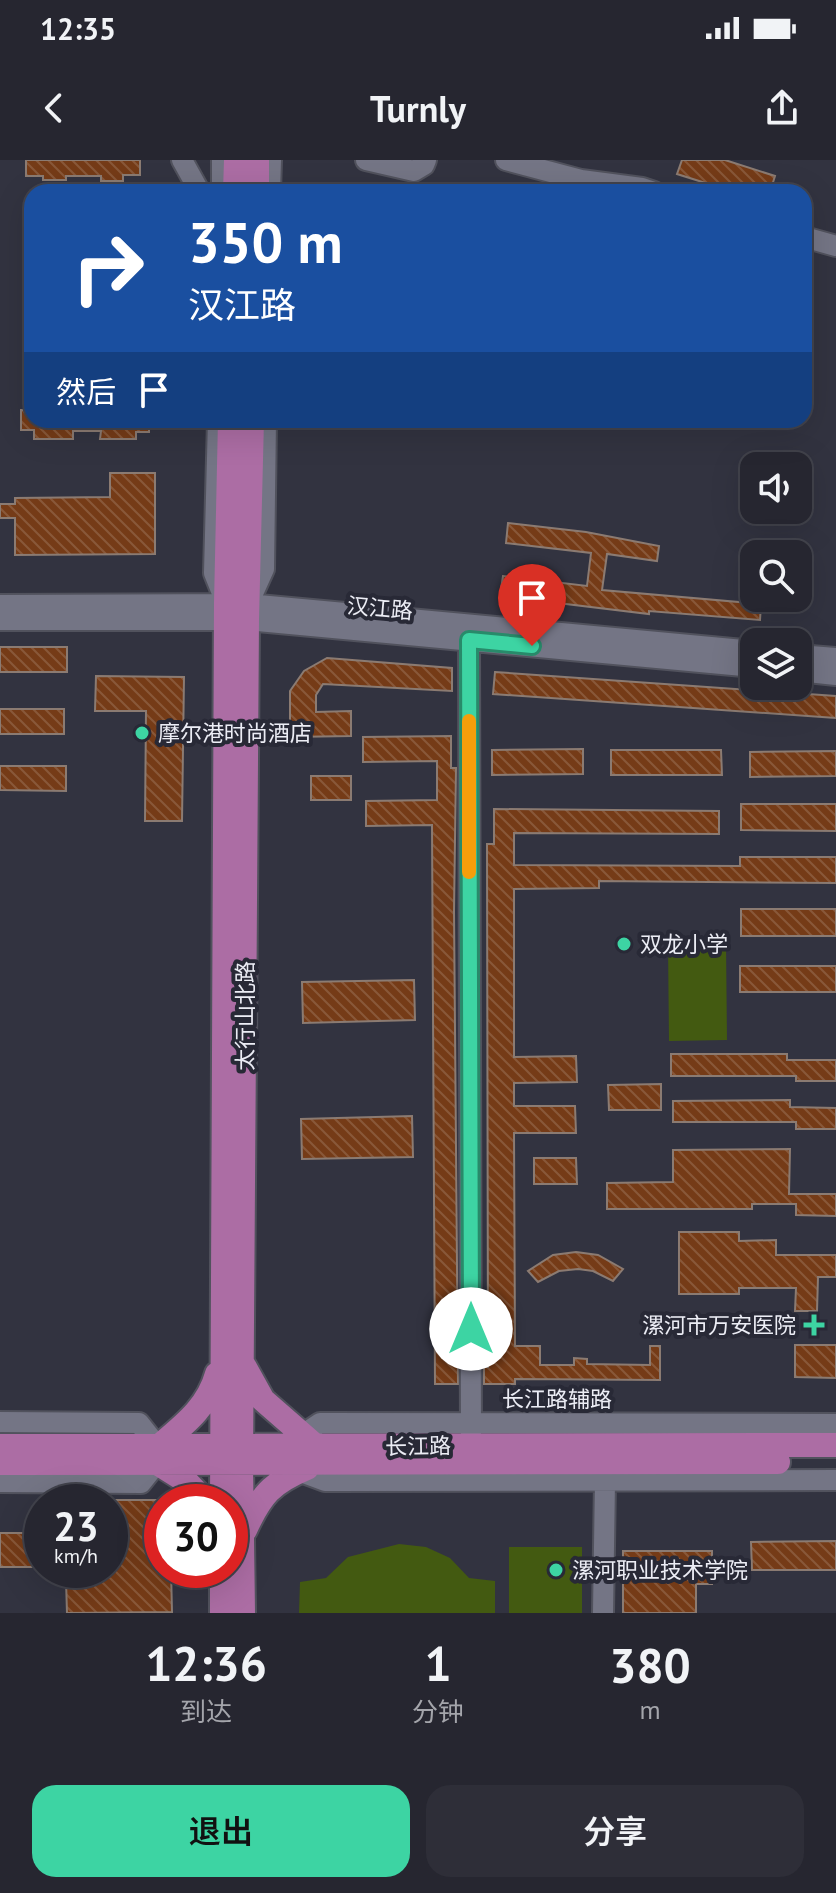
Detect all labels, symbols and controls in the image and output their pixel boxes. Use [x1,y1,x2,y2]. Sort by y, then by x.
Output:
text: 12:35 [40,9,116,48]
text: Turnly [370,85,466,132]
icon: back [32,86,76,130]
icon: share [760,86,804,130]
text: 350 m [188,206,343,278]
icon: right [56,216,160,320]
text: 汉江路 [188,281,296,328]
icon: arrive [132,368,176,412]
text: 然后 [56,372,116,411]
map controls [740,452,812,700]
button: sound [740,452,812,524]
button: search [740,540,812,612]
pin [498,564,566,646]
icon: arrive [510,576,554,620]
street label: 汉江路 [346,591,414,625]
button: layers [740,628,812,700]
place label: 摩尔港时尚酒店 [158,719,312,747]
marker: 摩尔港时尚酒店 [133,724,151,742]
place label: 双龙小学 [640,930,728,958]
marker: 双龙小学 [615,935,633,953]
street label: 太行山北路 [231,961,259,1071]
position arrow [429,1287,513,1371]
place label: 漯河市万安医院 [642,1311,796,1339]
marker: 漯河市万安医院 [803,1314,825,1336]
street label: 长江路辅路 [502,1385,612,1413]
street label: 长江路 [385,1431,451,1461]
speed limit sign: 30 [144,1484,248,1588]
text: 23 [53,1500,99,1552]
text: km/h [54,1543,98,1569]
place label: 漯河职业技术学院 [572,1556,748,1584]
marker: 漯河职业技术学院 [547,1561,565,1579]
text: 12:36 [145,1632,267,1694]
text: 1 [424,1632,452,1694]
text: 380 [609,1634,691,1696]
text: m [639,1693,661,1726]
text: 到达 [180,1695,232,1728]
text: 分钟 [412,1695,464,1728]
button: 退出 [32,1785,410,1877]
button: 分享 [426,1785,804,1877]

